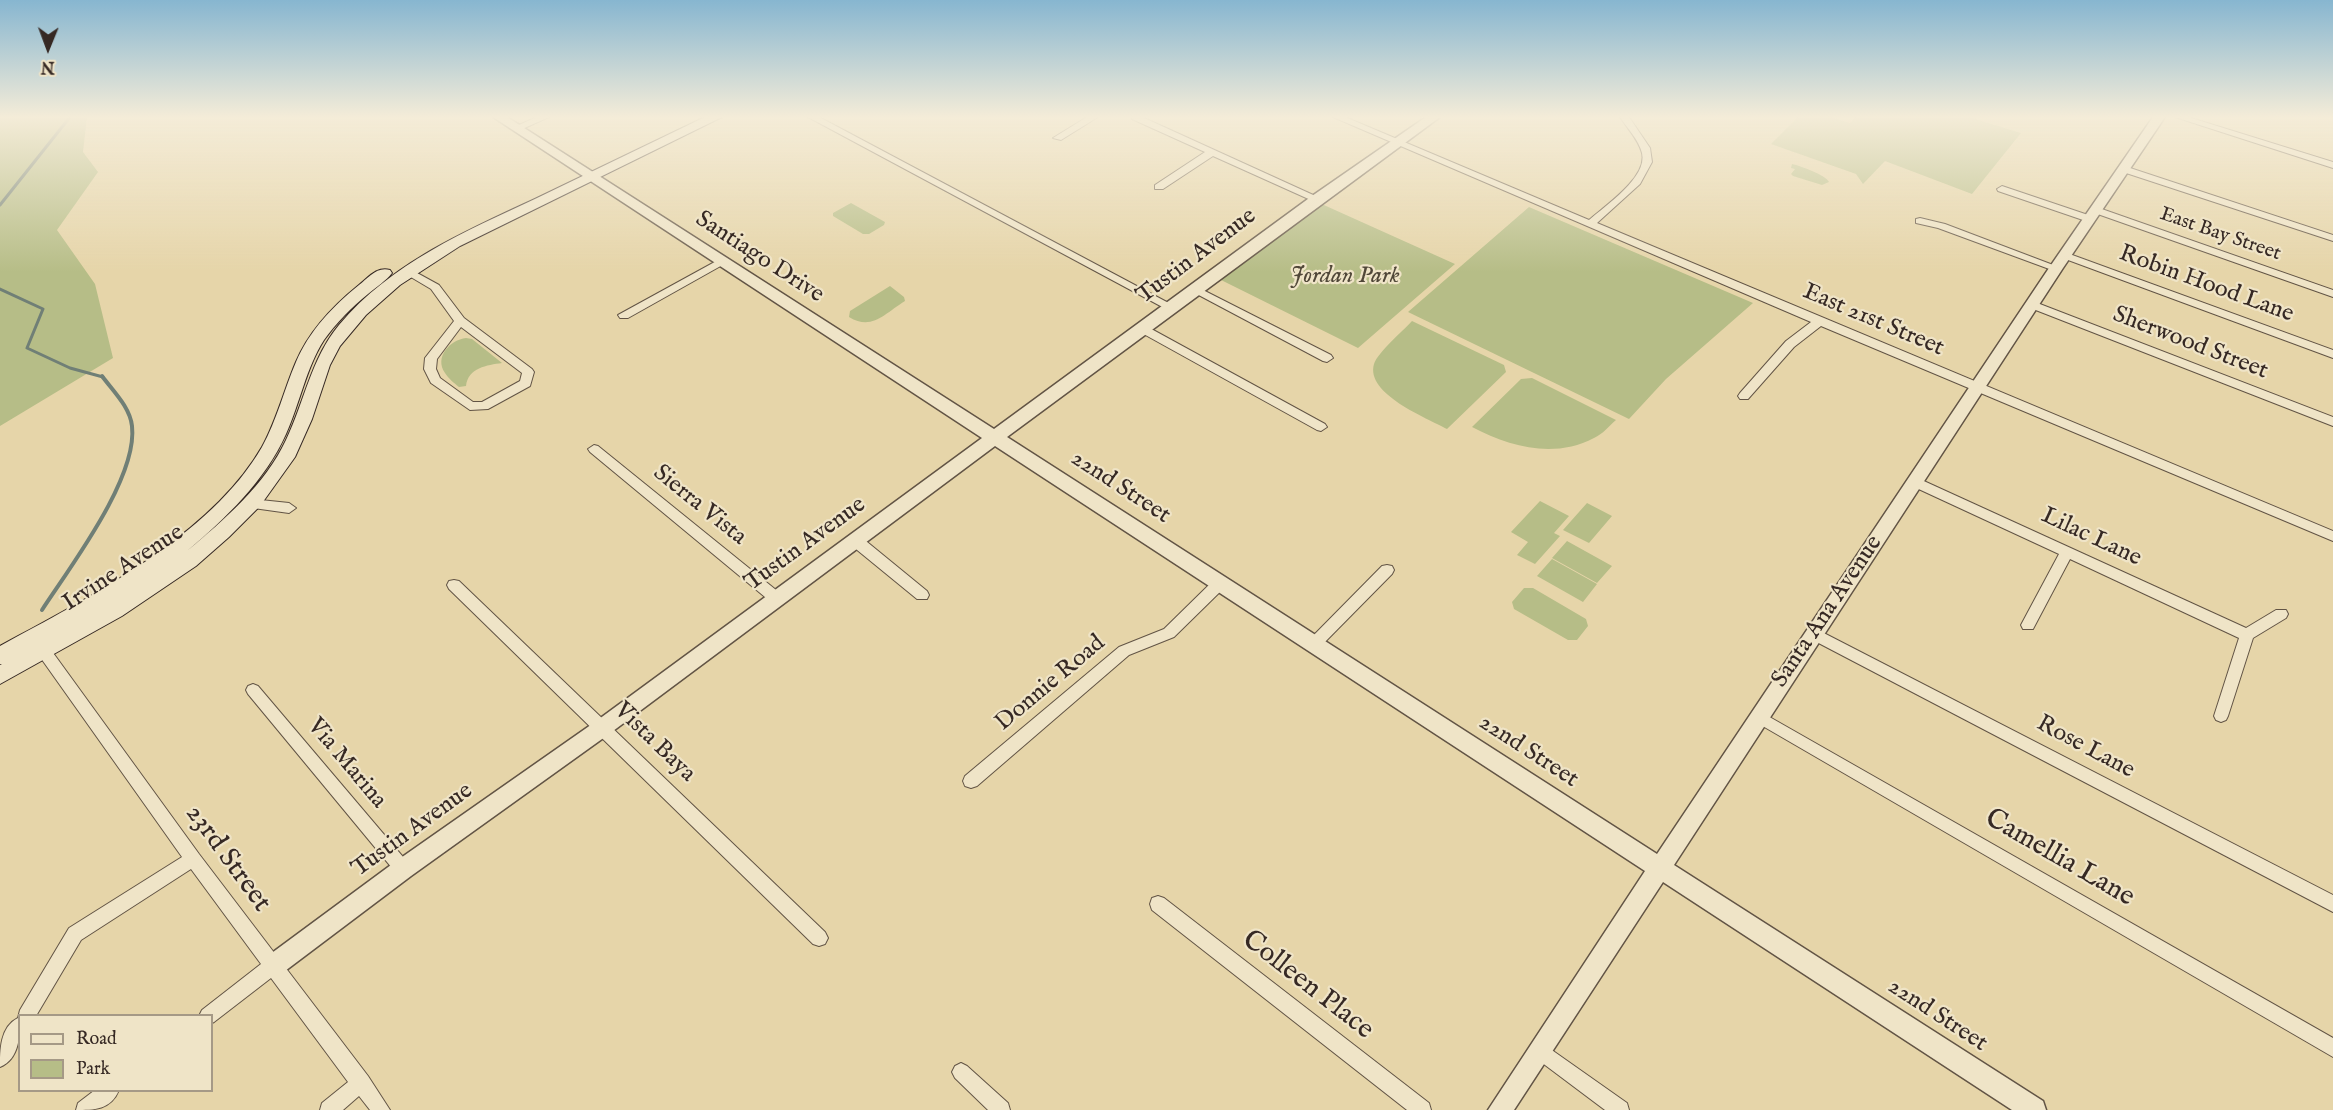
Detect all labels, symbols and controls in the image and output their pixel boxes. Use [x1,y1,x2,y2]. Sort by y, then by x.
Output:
north arrow [18,18,78,78]
text: N [41,56,55,76]
street label: Tustin Avenue [1132,203,1262,311]
street label: East Bay Street [2156,203,2284,267]
street label: Santiago Drive [689,206,829,310]
street label: Robin Hood Lane [2115,240,2297,330]
park label: Jordan Park [1290,263,1400,291]
street label: East 21st Street [1798,278,1948,364]
street label: Sherwood Street [2108,301,2272,387]
street label: 22nd Street [1065,445,1175,531]
street label: Sierra Vista [646,460,752,552]
street label: Tustin Avenue [740,492,872,598]
street label: Lilac Lane [2036,502,2146,574]
street label: Irvine Avenue [58,519,190,619]
street label: Santa Ana Avenue [1767,531,1889,693]
street label: Donnie Road [990,630,1112,738]
street label: Vista Baya [607,697,701,789]
street label: 22nd Street [1473,709,1583,795]
street label: Rose Lane [2031,710,2139,786]
street label: Via Marina [300,713,392,815]
street label: Tustin Avenue [347,778,479,884]
street label: 23rd Street [177,799,277,919]
street label: Camellia Lane [1978,803,2140,915]
street label: Colleen Place [1234,924,1380,1048]
street label: 22nd Street [1882,973,1992,1059]
legend [18,1014,213,1092]
text: Road [76,1028,117,1051]
text: Park [76,1058,110,1081]

